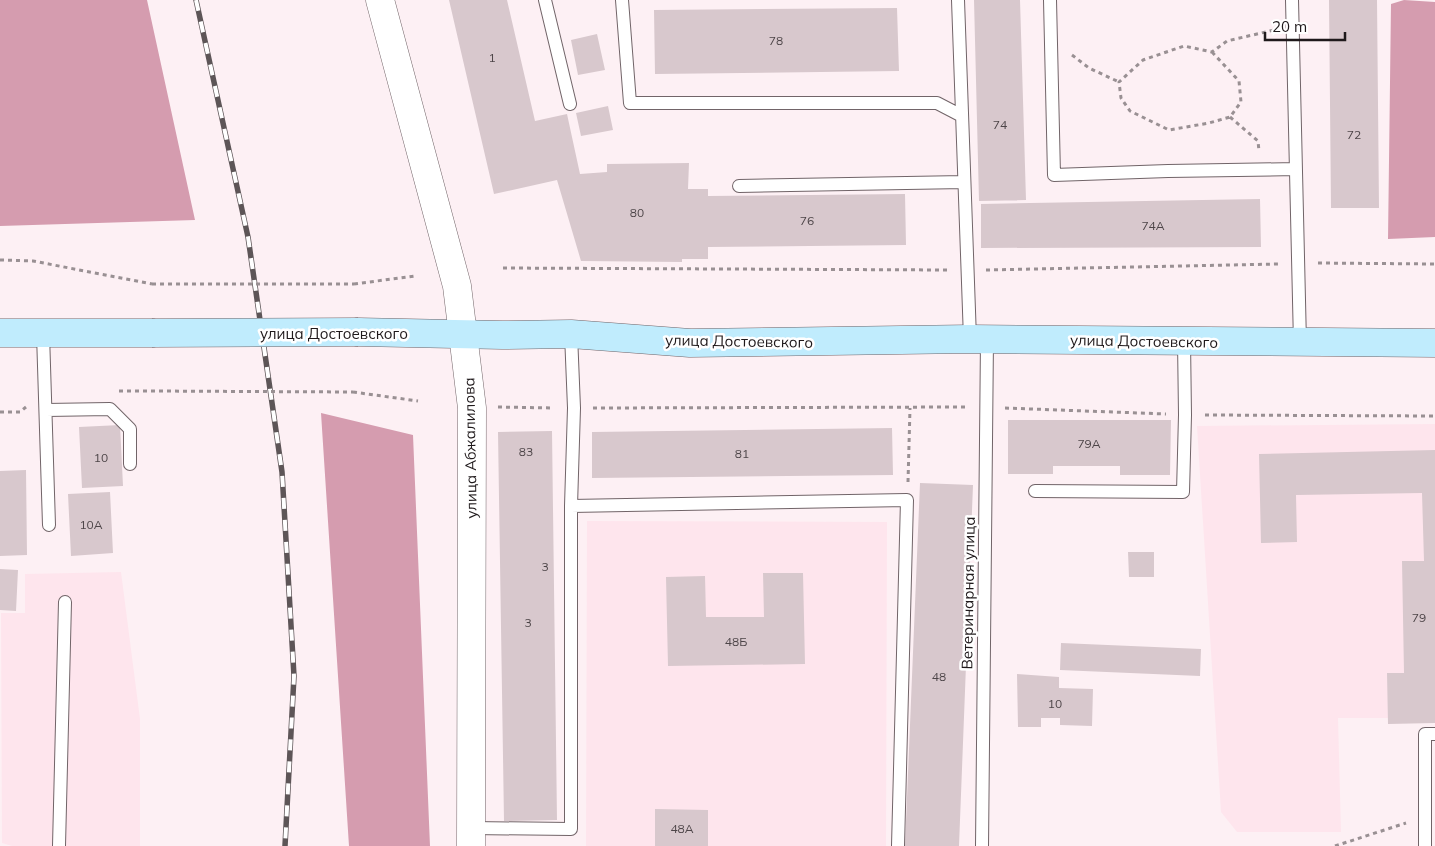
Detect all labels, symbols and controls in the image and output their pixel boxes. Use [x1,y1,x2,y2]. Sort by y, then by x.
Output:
scale bar [1265,10,1345,42]
text: 20 m [1272,17,1307,36]
house number: 78 [769,33,783,48]
house number: 1 [488,50,496,65]
house number: 74 [993,117,1007,132]
house number: 72 [1347,127,1361,142]
house number: 80 [630,205,644,220]
house number: 76 [800,213,814,228]
house number: 74А [1141,218,1165,233]
street label: улица Достоевского [260,324,408,343]
street label: улица Достоевского [665,330,813,352]
street label: улица Достоевского [1070,330,1218,352]
street label: улица Абжалилова [459,377,481,519]
house number: 79А [1077,436,1101,451]
house number: 83 [519,444,533,459]
house number: 81 [735,446,749,461]
house number: 10 [94,450,108,465]
street label: Ветеринарная улица [957,516,979,670]
house number: 10А [79,517,103,532]
house number: 3 [541,559,549,574]
house number: 79 [1412,610,1426,625]
house number: 3 [524,615,532,630]
house number: 48Б [725,634,747,649]
house number: 48 [932,669,946,684]
house number: 10 [1048,696,1062,711]
house number: 48А [670,821,694,836]

